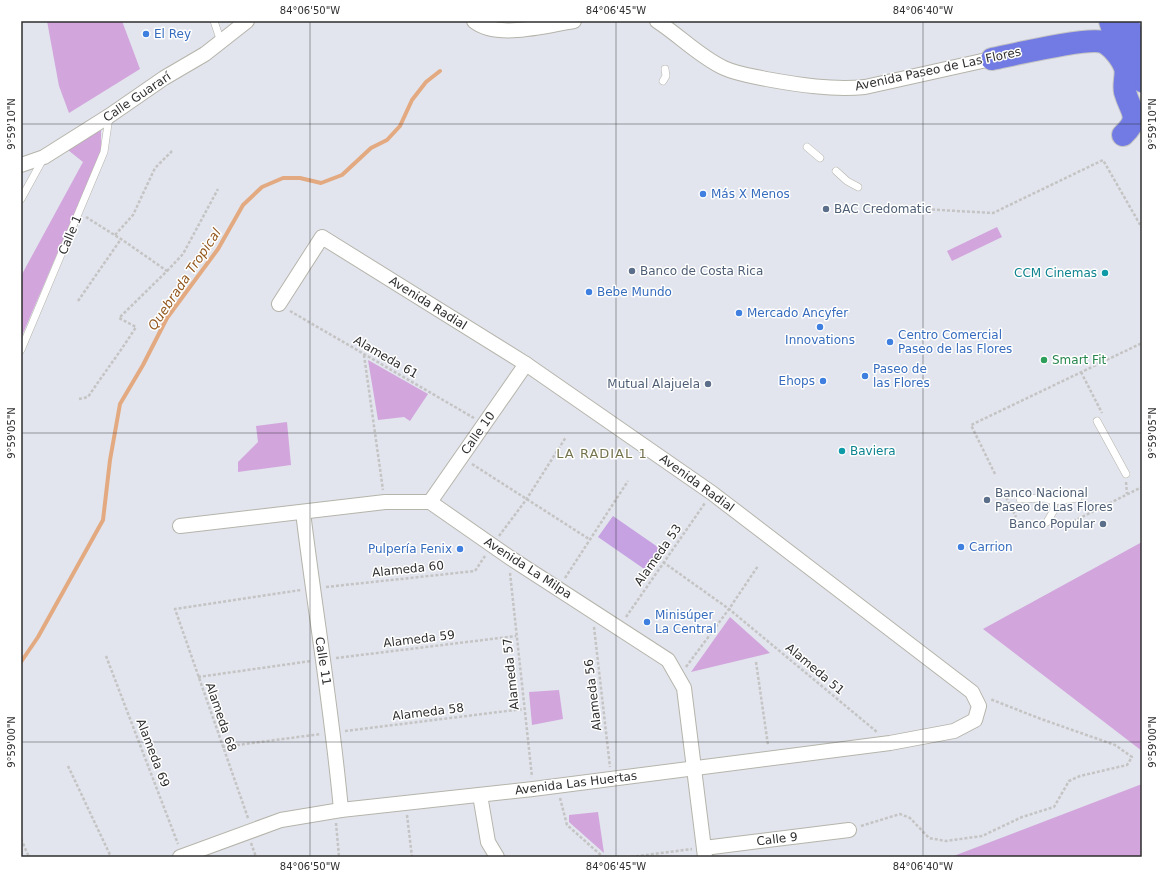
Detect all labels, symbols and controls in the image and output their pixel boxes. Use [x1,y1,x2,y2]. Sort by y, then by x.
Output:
text: 84°06'50"W [280,5,340,16]
text: 84°06'45"W [586,5,646,16]
text: 84°06'40"W [893,5,953,16]
place label: El Rey [154,27,191,41]
marker: El Rey [141,29,151,39]
street label: Avenida Paseo de Las Flores [854,45,1022,93]
street label: Calle Guararí [101,69,174,125]
text: 9°59'10"N [6,98,17,150]
text: 9°59'10"N [1147,98,1158,150]
place label: Más X Menos [711,187,790,201]
marker: Más X Menos [698,189,708,199]
place label: BAC Credomatic [834,202,932,216]
marker: BAC Credomatic [821,204,831,214]
street label: Calle 1 [56,213,84,257]
water label: Quebrada Tropical [145,225,224,333]
place label: Banco de Costa Rica [640,264,763,278]
marker: Banco de Costa Rica [627,266,637,276]
place label: CCM Cinemas [1014,266,1097,280]
marker: CCM Cinemas [1100,268,1110,278]
street label: Avenida Radial [387,274,469,332]
place label: Bebe Mundo [597,285,672,299]
marker: Bebe Mundo [584,287,594,297]
place label: Mercado Ancyfer [747,306,848,320]
marker: Mercado Ancyfer [734,308,744,318]
marker: Innovations [815,322,825,332]
place label: Centro Comercial Paseo de las Flores [898,328,1012,356]
street label: Alameda 61 [351,333,421,381]
place label: Innovations [785,333,855,347]
marker: Centro Comercial Paseo de las Flores [885,337,895,347]
place label: Smart Fit [1052,353,1106,367]
marker: Smart Fit [1039,355,1049,365]
place label: Paseo de las Flores [873,362,930,390]
marker: Paseo de las Flores [860,371,870,381]
place label: Ehops [779,374,815,388]
marker: Ehops [818,376,828,386]
place label: Mutual Alajuela [607,377,700,391]
marker: Mutual Alajuela [703,379,713,389]
text: 9°59'05"N [6,407,17,459]
text: 9°59'05"N [1147,407,1158,459]
street label: Calle 10 [458,409,498,457]
place label: Baviera [850,444,896,458]
district label: LA RADIAL 1 [556,446,648,461]
marker: Baviera [837,446,847,456]
street label: Avenida Radial [657,451,737,515]
place label: Banco Nacional Paseo de Las Flores [995,486,1113,514]
marker: Banco Nacional Paseo de Las Flores [982,495,992,505]
place label: Banco Popular [1009,517,1095,531]
marker: Banco Popular [1098,519,1108,529]
street label: Alameda 53 [632,521,684,589]
street label: Avenida La Milpa [482,534,574,602]
place label: Carrion [969,540,1013,554]
place label: Pulpería Fenix [368,542,452,556]
marker: Carrion [956,542,966,552]
marker: Pulpería Fenix [455,544,465,554]
street label: Alameda 60 [371,558,445,580]
place label: Minisúper La Central [655,608,717,636]
marker: Minisúper La Central [642,617,652,627]
street label: Alameda 59 [382,628,456,650]
street label: Calle 11 [312,636,334,686]
street label: Alameda 57 [500,637,522,711]
street label: Alameda 51 [783,640,847,698]
street label: Alameda 56 [582,658,604,732]
street label: Alameda 68 [203,681,239,753]
street label: Alameda 58 [391,701,465,723]
text: 9°59'00"N [6,716,17,768]
text: 9°59'00"N [1147,716,1158,768]
street label: Alameda 69 [134,717,172,789]
street label: Avenida Las Huertas [514,769,638,797]
street label: Calle 9 [756,830,798,848]
text: 84°06'50"W [280,861,340,872]
text: 84°06'45"W [586,861,646,872]
text: 84°06'40"W [893,861,953,872]

